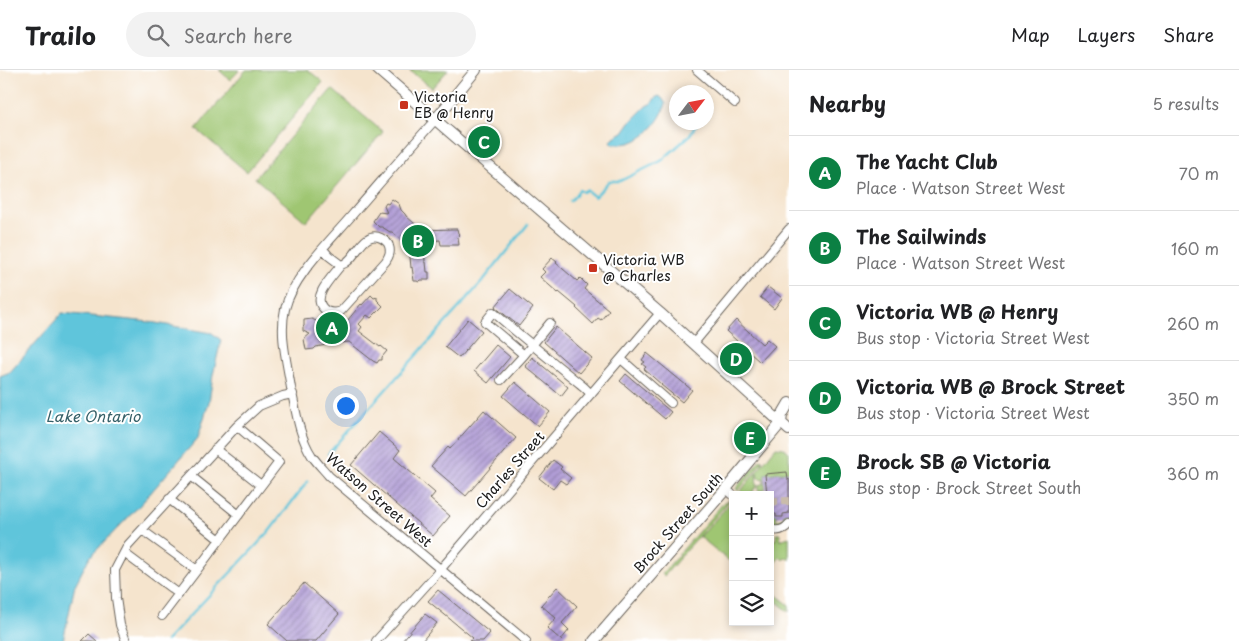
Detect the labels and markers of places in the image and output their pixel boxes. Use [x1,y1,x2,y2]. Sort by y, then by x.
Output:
place label: Victoria EB @ Henry [414,86,494,123]
marker: Victoria EB @ Henry [398,99,410,111]
pin: C [468,123,500,161]
pin: B [402,222,434,260]
place label: Victoria WB @ Charles [603,249,685,286]
marker: Victoria WB @ Charles [587,262,599,274]
pin: A [316,309,348,347]
pin: D [720,340,752,378]
pin: E [734,419,766,457]

